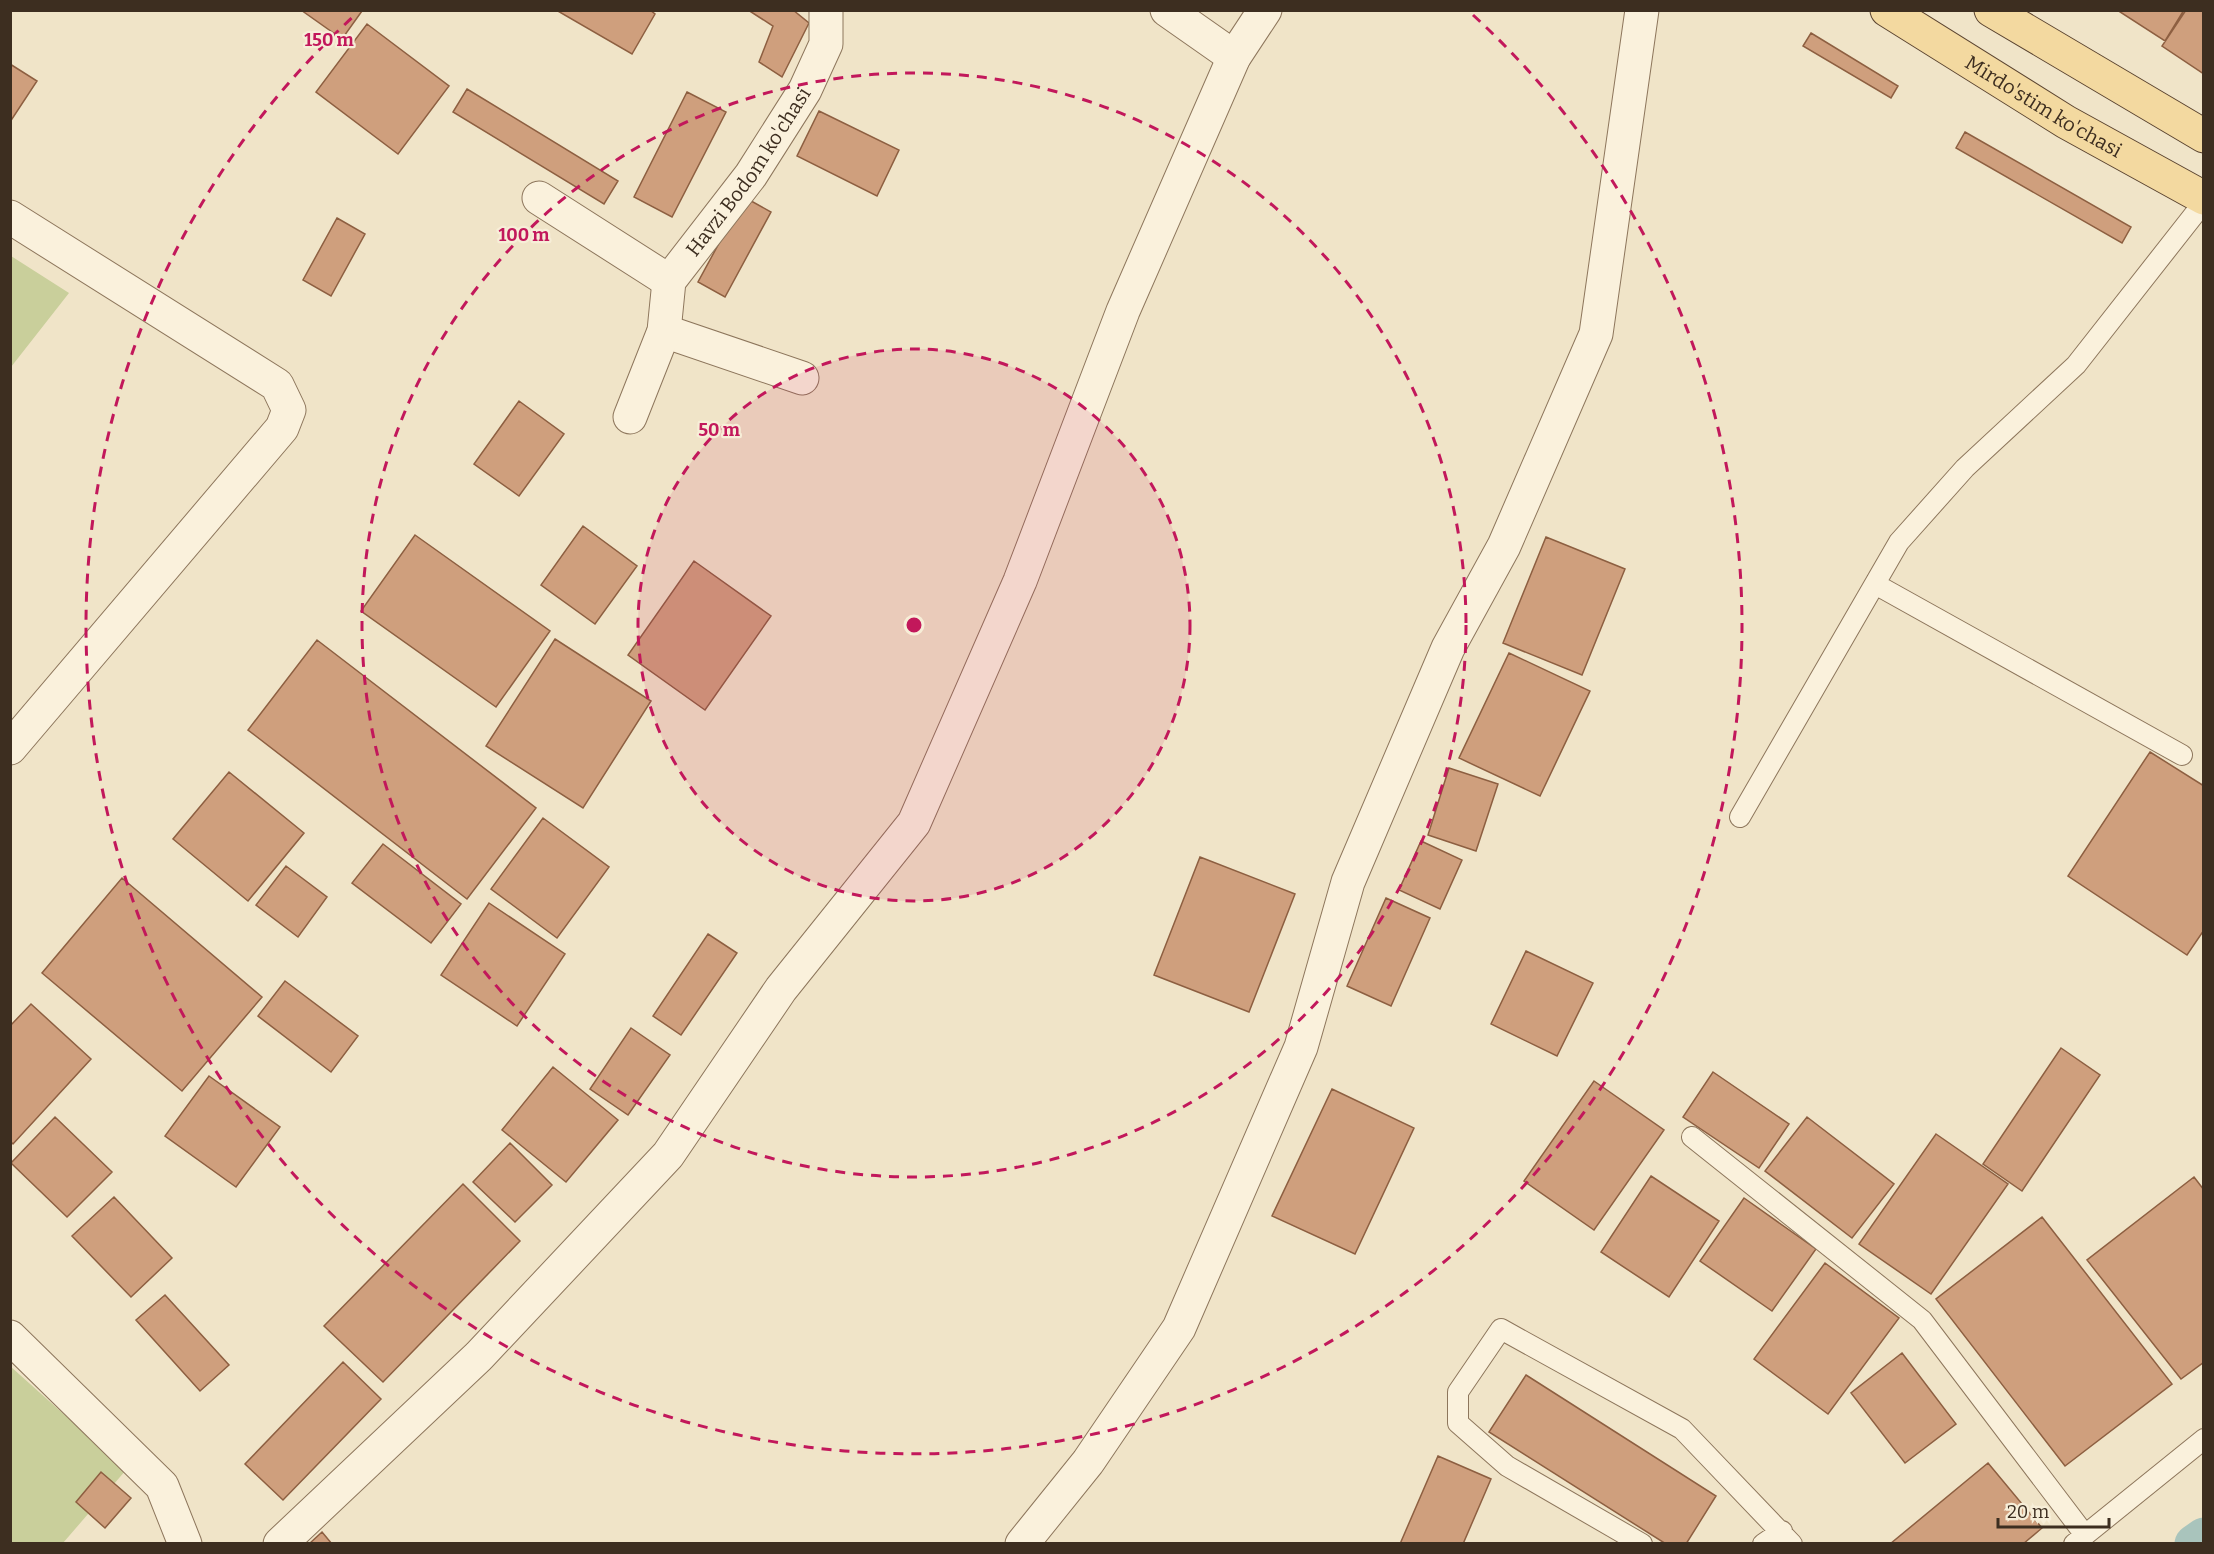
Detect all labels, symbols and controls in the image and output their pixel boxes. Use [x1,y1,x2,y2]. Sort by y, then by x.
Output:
text: 150 m [304,29,354,51]
street label: Mirdo'stim ko'chasi [1961,50,2126,162]
street label: Havzi Bodom ko'chasi [681,83,816,261]
text: 100 m [498,224,550,246]
text: 50 m [698,419,740,441]
centre of rings [904,615,924,635]
scale bar [1998,1491,2109,1529]
text: 20 m [2007,1501,2049,1523]

